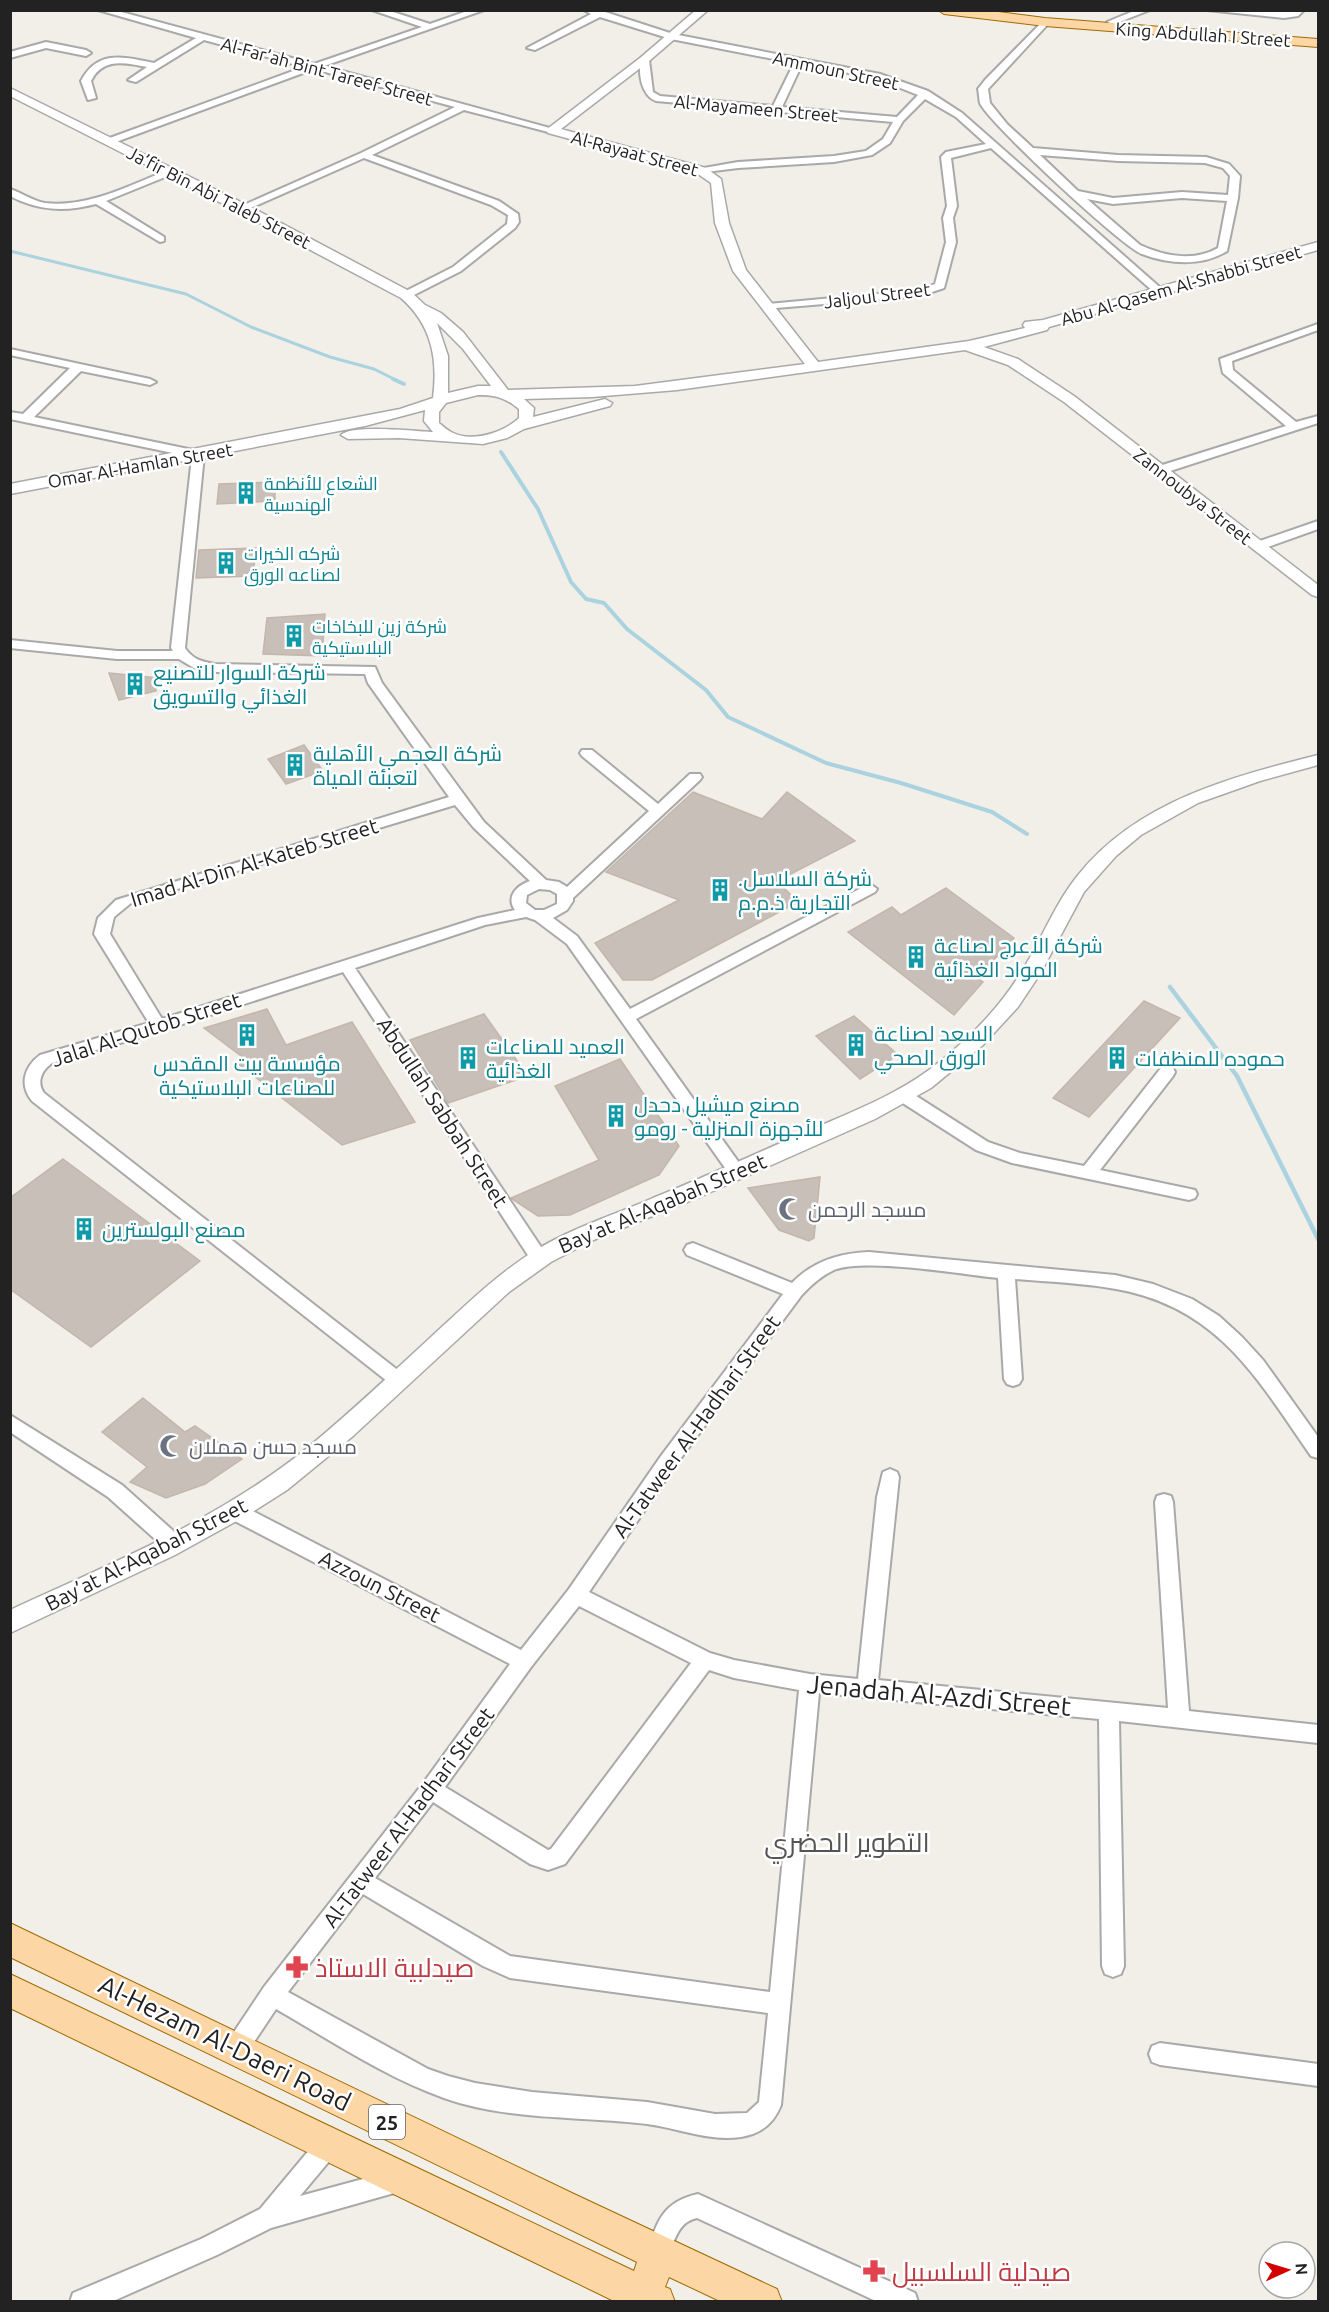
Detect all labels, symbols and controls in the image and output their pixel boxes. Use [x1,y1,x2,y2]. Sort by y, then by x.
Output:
street label: King Abdullah I Street [1115,18,1291,50]
street label: Al-Far’ah Bint Tareef Street [219,33,435,109]
street label: Ammoun Street [771,47,901,93]
street label: Al-Mayameen Street [673,91,839,125]
street label: Al-Rayaat Street [569,126,701,180]
street label: Ja’fir Bin Abi Taleb Street [124,142,314,252]
street label: Abu Al-Qasem Al-Shabbi Street [1058,241,1304,330]
street label: Jaljoul Street [823,279,931,311]
street label: Omar Al-Hamlan Street [46,439,234,491]
street label: Zannoubya Street [1130,444,1256,548]
place label: الشعاع للأنظمة الهندسية [264,473,378,516]
building icon: الشعاع للأنظمة الهندسية [233,480,259,506]
place label: شركه الخيرات لصناعه الورق [244,543,341,587]
building icon: شركه الخيرات لصناعه الورق [213,550,239,576]
place label: شركة زين للبخاخات البلاستيكية [312,616,447,657]
building icon: شركة زين للبخاخات البلاستيكية [281,623,307,649]
place label: شركة السوار للتصنيع الغذائي والتسويق [153,660,326,713]
building icon: شركة السوار للتصنيع الغذائي والتسويق [122,671,148,697]
place label: شركة العجمي الأهلية لتعبئة المياة [313,741,502,789]
building icon: شركة العجمي الأهلية لتعبئة المياة [282,752,308,778]
street label: Imad Al-Din Al-Kateb Street [127,813,381,911]
place label: .شركة السلاسل التجارية ذ.م.م [738,866,872,917]
building icon: .شركة السلاسل التجارية ذ.م.م [707,877,733,903]
place label: شركة الأعرج لصناعة المواد الغذائية [934,933,1103,982]
building icon: شركة الأعرج لصناعة المواد الغذائية [903,944,929,970]
street label: Jalal Al-Qutob Street [48,987,244,1071]
street label: Abdullah Sabbah Street [373,1013,513,1211]
place label: السعد لصناعة الورق الصحي [874,1021,994,1074]
building icon: مؤسسة بيت المقدس للصناعات البلاستيكية [234,1022,260,1048]
building icon: السعد لصناعة الورق الصحي [843,1032,869,1058]
place label: العميد للصناعات الغذائية [486,1034,625,1082]
building icon: العميد للصناعات الغذائية [455,1045,481,1071]
building icon: حموده للمنظفات [1104,1045,1130,1071]
place label: حموده للمنظفات [1135,1046,1285,1071]
place label: مؤسسة بيت المقدس للصناعات البلاستيكية [153,1051,341,1099]
place label: مصنع ميشيل دحدل للأجهزة المنزلية - رومو [634,1092,823,1142]
building icon: مصنع ميشيل دحدل للأجهزة المنزلية - رومو [603,1103,629,1129]
street label: Bay’at Al-Aqabah Street [554,1148,770,1258]
mosque icon: مسجد الرحمن [777,1196,803,1222]
place label: مسجد الرحمن [808,1197,926,1223]
building icon: مصنع البولسترين [71,1216,97,1242]
place label: مصنع البولسترين [102,1217,246,1244]
street label: Al-Tatweer Al-Hadhari Street [607,1310,785,1542]
mosque icon: مسجد حسن هملان [158,1433,184,1459]
place label: مسجد حسن هملان [189,1434,357,1460]
street label: Bay’at Al-Aqabah Street [41,1493,251,1615]
street label: Azzoun Street [315,1545,445,1627]
street label: Jenadah Al-Azdi Street [806,1669,1072,1721]
street label: Al-Tatweer Al-Hadhari Street [318,1702,498,1932]
district label: التطوير الحضري [764,1827,930,1864]
place label: صيدلبية الاستاذ [315,1953,474,1982]
pharmacy icon: صيدلبية الاستاذ [284,1954,310,1980]
street label: Al-Hezam Al-Daeri Road [94,1969,356,2117]
road number: 25 [369,2105,405,2139]
north arrow [1257,2240,1317,2300]
place label: صيدلية السلسبيل [892,2257,1071,2288]
pharmacy icon: صيدلية السلسبيل [861,2258,887,2284]
text: N [1293,2262,1311,2276]

